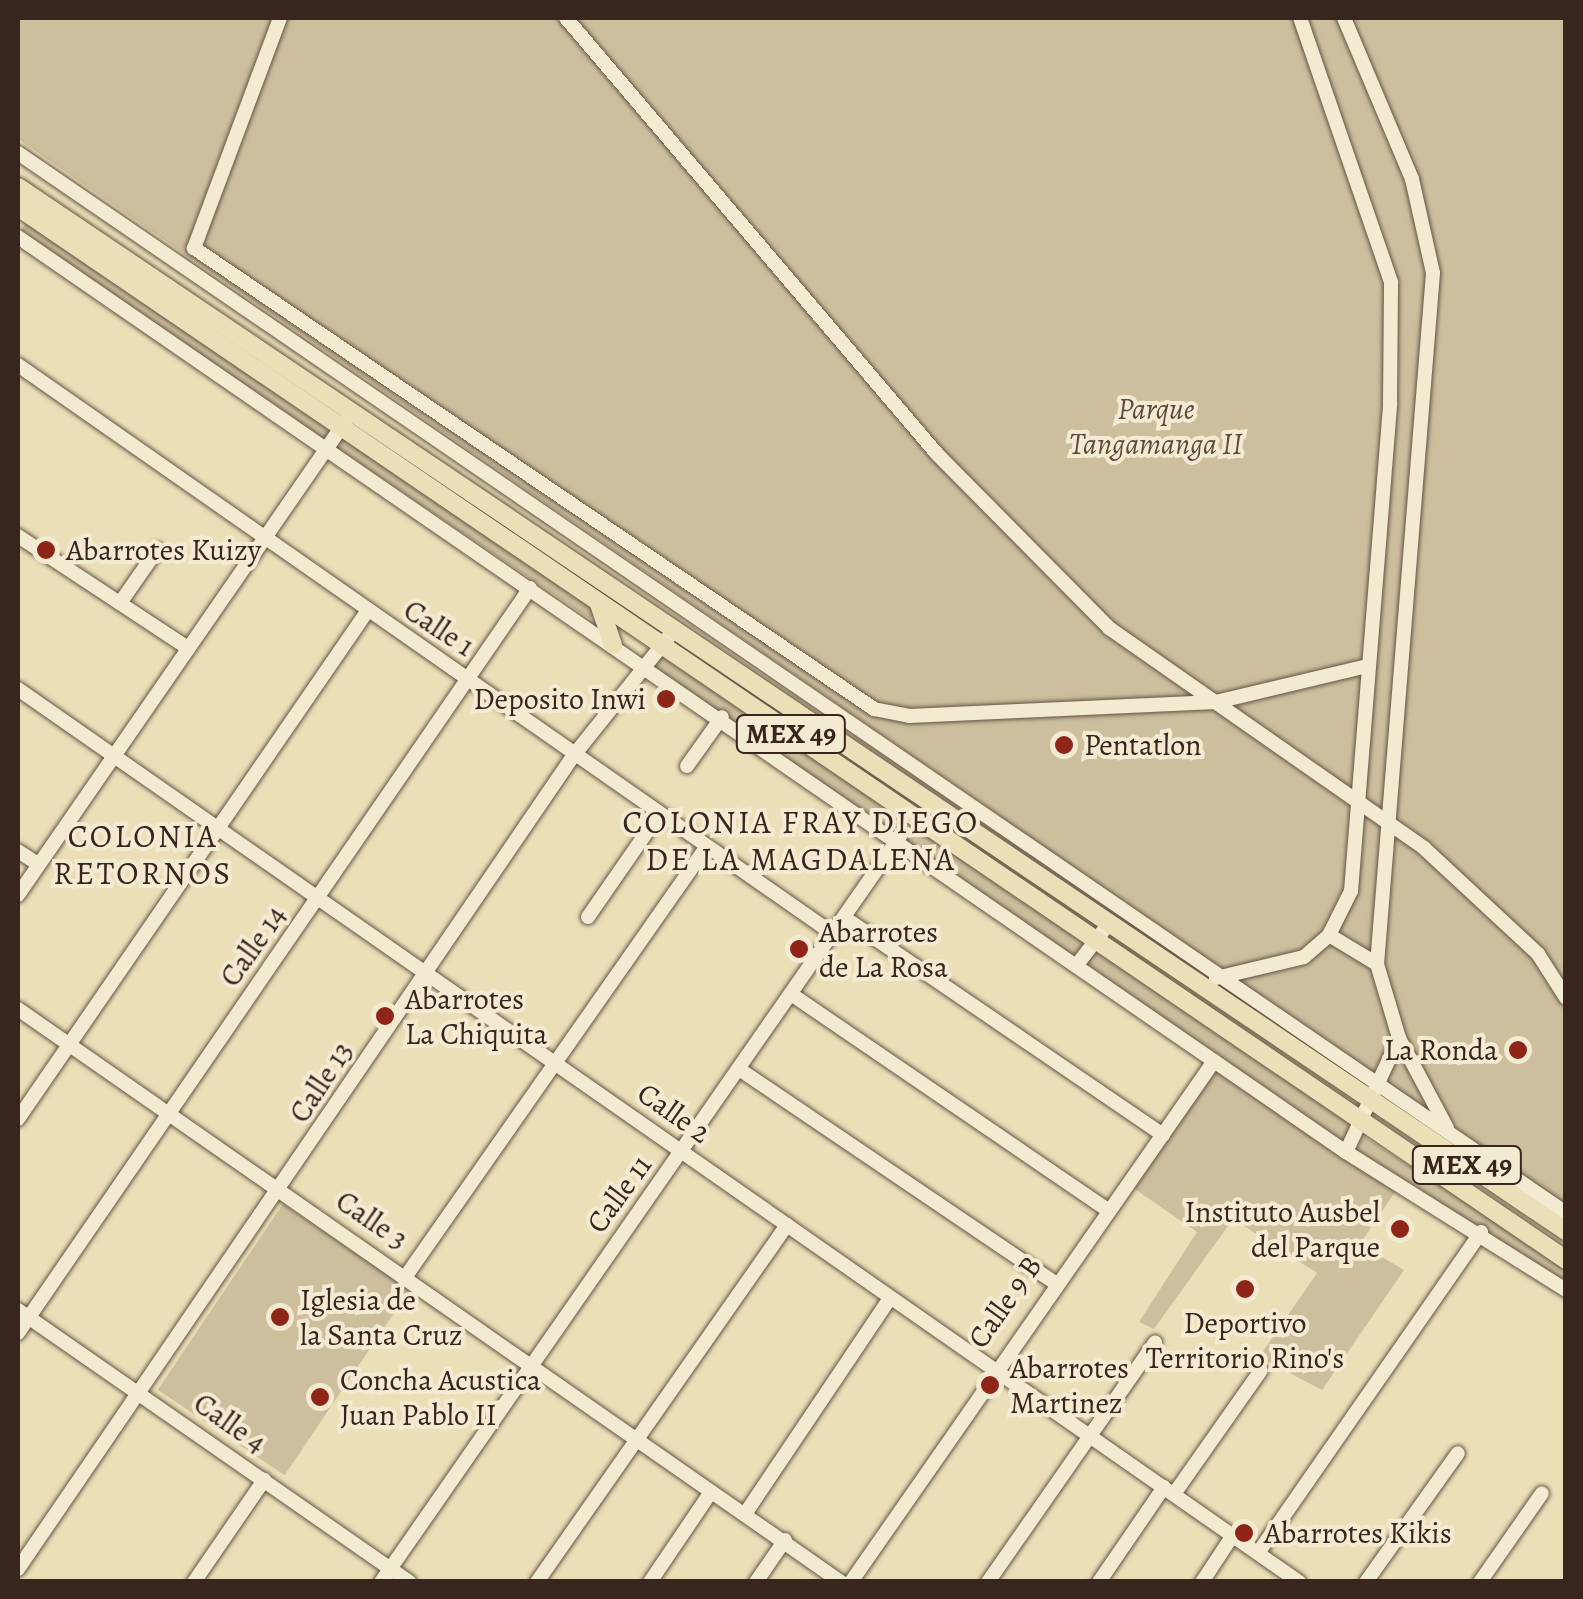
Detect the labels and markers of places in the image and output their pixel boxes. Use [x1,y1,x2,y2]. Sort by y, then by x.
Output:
place label: Abarrotes Kuizy [66,532,261,568]
marker: Abarrotes Kuizy [35,539,57,561]
place label: Deposito Inwi [473,681,646,717]
marker: Deposito Inwi [655,688,677,710]
place label: Pentatlon [1084,727,1202,763]
marker: Pentatlon [1053,734,1075,756]
place label: Abarrotes de La Rosa [819,914,948,984]
marker: Abarrotes de La Rosa [788,938,810,960]
place label: Abarrotes La Chiquita [405,981,547,1052]
marker: Abarrotes La Chiquita [374,1005,396,1027]
place label: La Ronda [1384,1032,1498,1068]
marker: La Ronda [1507,1039,1529,1061]
place label: Instituto Ausbel del Parque [1184,1194,1380,1264]
marker: Instituto Ausbel del Parque [1389,1218,1411,1240]
marker: Deportivo Territorio Rino's [1234,1278,1256,1300]
place label: Iglesia de la Santa Cruz [300,1282,462,1352]
place label: Deportivo Territorio Rino's [1146,1305,1344,1376]
marker: Iglesia de la Santa Cruz [269,1306,291,1328]
place label: Abarrotes Martinez [1010,1350,1129,1420]
place label: Concha Acustica Juan Pablo II [340,1362,541,1432]
marker: Abarrotes Martinez [979,1374,1001,1396]
marker: Concha Acustica Juan Pablo II [309,1386,331,1408]
place label: Abarrotes Kikis [1264,1515,1452,1551]
marker: Abarrotes Kikis [1233,1522,1255,1544]

